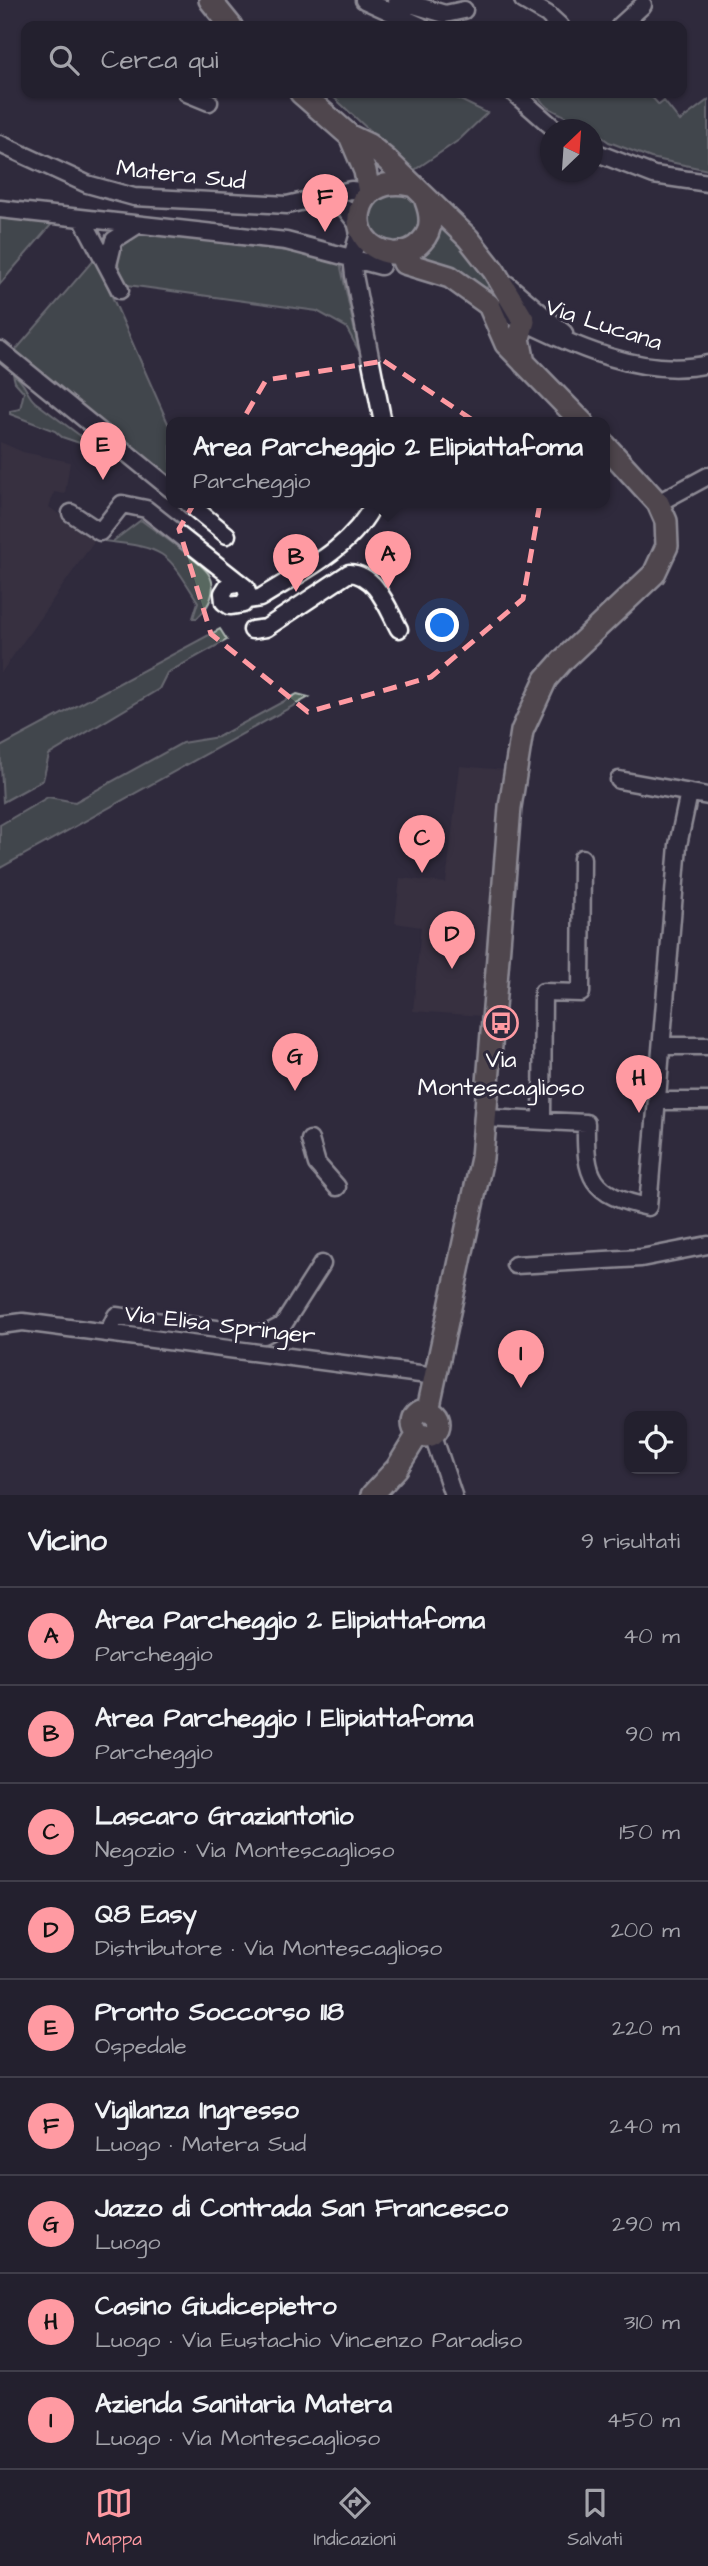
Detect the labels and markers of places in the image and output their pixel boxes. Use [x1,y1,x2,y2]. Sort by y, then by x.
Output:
pin: F [302,174,348,232]
pin: E [80,422,126,480]
pin: A [365,531,411,589]
pin: B [273,534,319,592]
pin: C [399,815,445,873]
pin: D [429,911,475,969]
bus stop icon: Via Montescaglioso [482,1004,520,1042]
pin: G [272,1033,318,1091]
place label: Via Montescaglioso [418,1043,585,1106]
pin: H [616,1055,662,1113]
pin: I [498,1330,544,1388]

